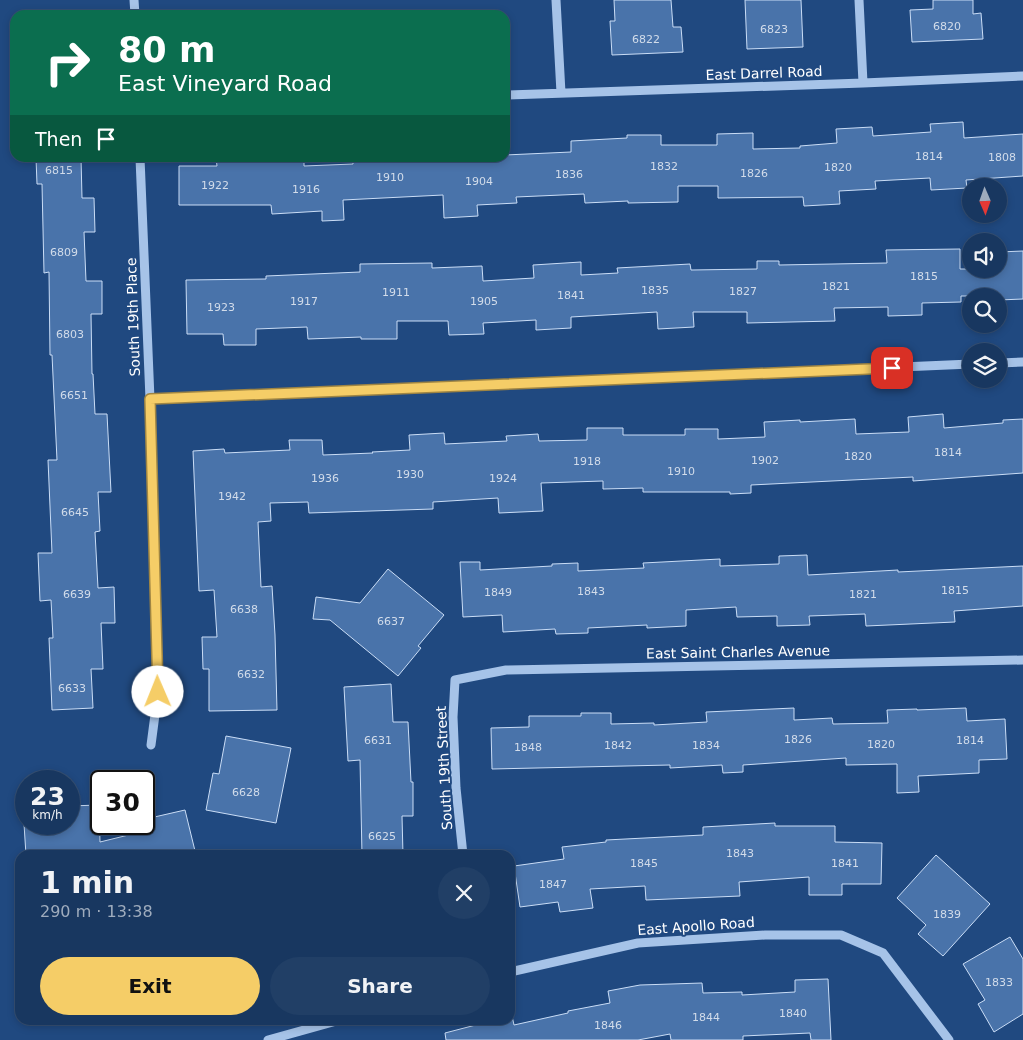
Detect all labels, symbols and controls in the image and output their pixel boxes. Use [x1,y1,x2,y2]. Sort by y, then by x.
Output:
house number: 6820 [933,20,961,33]
house number: 6823 [760,23,788,36]
icon: right [35,30,100,95]
text: 80 m [118,30,215,70]
house number: 6822 [632,33,660,46]
street label: East Darrel Road [705,63,823,83]
text: East Vineyard Road [118,71,332,96]
icon: arrive [92,125,120,153]
text: Then [35,128,82,150]
house number: 1814 [915,150,943,163]
house number: 1808 [988,151,1016,164]
house number: 1832 [650,160,678,173]
house number: 1820 [824,161,852,174]
house number: 6815 [45,164,73,177]
house number: 1826 [740,167,768,180]
house number: 1836 [555,168,583,181]
house number: 1910 [376,171,404,184]
house number: 1904 [465,175,493,188]
north arrow [962,178,1008,222]
map controls [962,178,1007,388]
house number: 1922 [201,179,229,192]
house number: 1916 [292,183,320,196]
button: sound [962,233,1007,278]
house number: 6809 [50,246,78,259]
street label: South 19th Place [123,257,143,377]
house number: 1815 [910,270,938,283]
house number: 1821 [822,280,850,293]
house number: 1835 [641,284,669,297]
house number: 1827 [729,285,757,298]
house number: 1911 [382,286,410,299]
button: search [962,288,1007,333]
house number: 1841 [557,289,585,302]
house number: 1917 [290,295,318,308]
house number: 1905 [470,295,498,308]
house number: 1923 [207,301,235,314]
house number: 6803 [56,328,84,341]
button: layers [962,343,1007,388]
pin [871,347,913,389]
icon: arrive [878,354,906,382]
house number: 6651 [60,389,88,402]
house number: 1814 [934,446,962,459]
house number: 1820 [844,450,872,463]
house number: 1902 [751,454,779,467]
house number: 1918 [573,455,601,468]
house number: 1910 [667,465,695,478]
house number: 1930 [396,468,424,481]
house number: 1936 [311,472,339,485]
house number: 1924 [489,472,517,485]
house number: 1942 [218,490,246,503]
house number: 6645 [61,506,89,519]
house number: 1815 [941,584,969,597]
house number: 1843 [577,585,605,598]
house number: 1849 [484,586,512,599]
house number: 6639 [63,588,91,601]
house number: 1821 [849,588,877,601]
house number: 6638 [230,603,258,616]
house number: 6637 [377,615,405,628]
street label: East Saint Charles Avenue [646,642,830,662]
position arrow [131,665,183,717]
house number: 6632 [237,668,265,681]
house number: 6633 [58,682,86,695]
street label: South 19th Street [433,705,455,830]
house number: 1826 [784,733,812,746]
house number: 6631 [364,734,392,747]
house number: 1814 [956,734,984,747]
house number: 1820 [867,738,895,751]
house number: 1842 [604,739,632,752]
house number: 1834 [692,739,720,752]
house number: 1848 [514,741,542,754]
speed limit sign: 30 [90,770,155,835]
text: 23 [30,782,65,811]
house number: 6628 [232,786,260,799]
text: km/h [32,808,63,822]
house number: 6625 [368,830,396,843]
house number: 1843 [726,847,754,860]
house number: 1845 [630,857,658,870]
house number: 1841 [831,857,859,870]
text: 1 min [40,865,134,900]
button: close [438,867,490,919]
house number: 1847 [539,878,567,891]
text: 290 m · 13:38 [40,902,153,921]
house number: 1839 [933,908,961,921]
street label: East Apollo Road [637,914,755,938]
button: Exit [40,957,260,1015]
button: Share [270,957,490,1015]
house number: 1833 [985,976,1013,989]
house number: 1840 [779,1007,807,1020]
house number: 1844 [692,1011,720,1024]
house number: 1846 [594,1019,622,1032]

